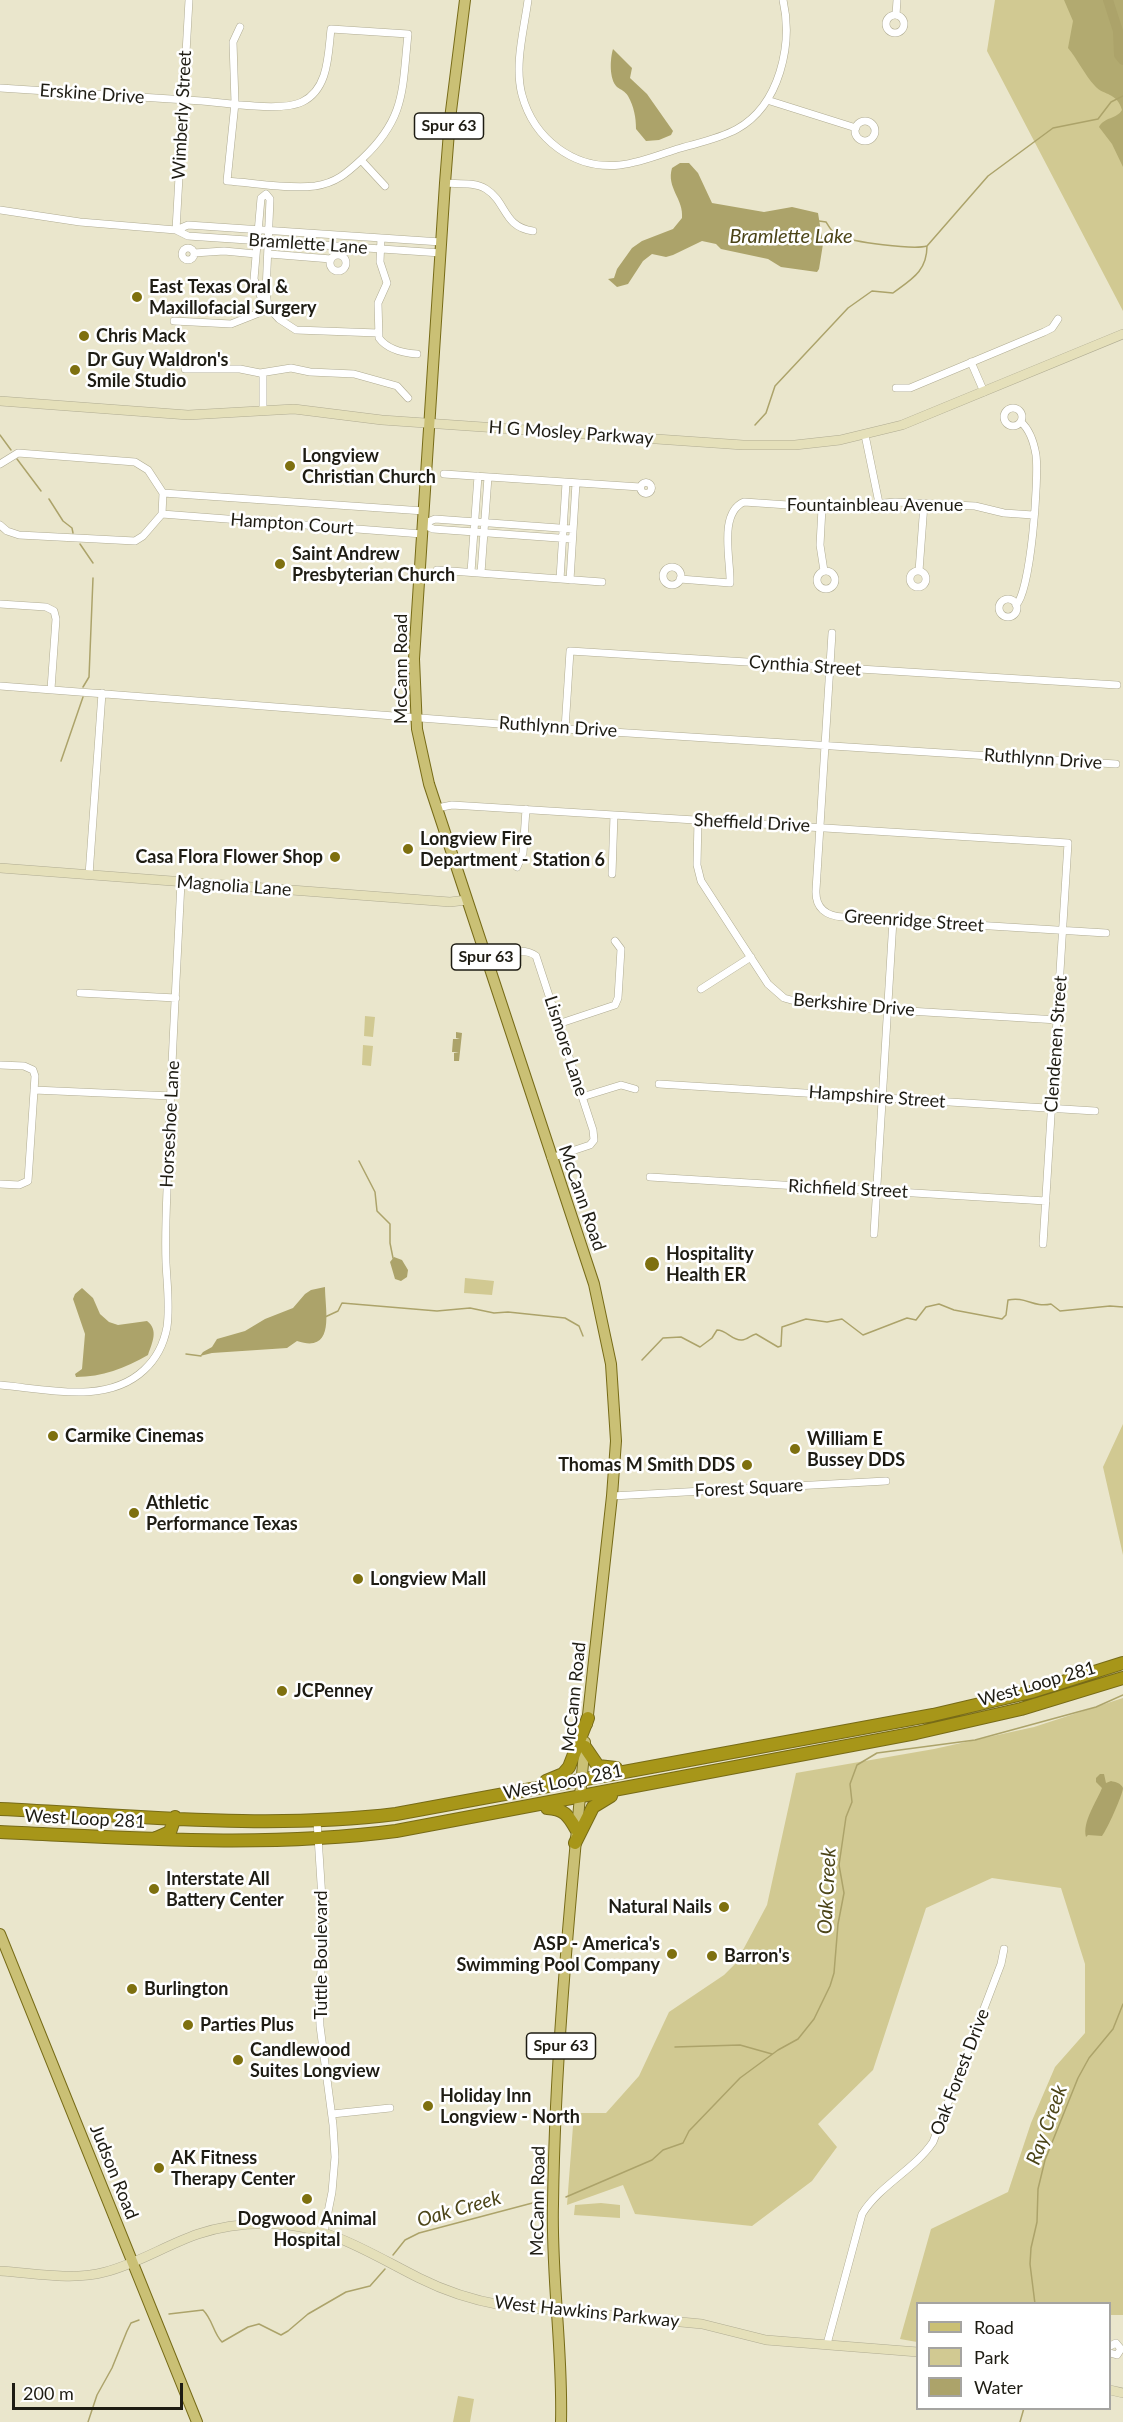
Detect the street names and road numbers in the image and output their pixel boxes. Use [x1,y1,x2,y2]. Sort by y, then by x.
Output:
street label: Wimberly Street [168,50,196,180]
street label: Erskine Drive [39,80,145,108]
road number: Spur 63 [414,113,484,139]
street label: Bramlette Lane [248,229,368,259]
street label: H G Mosley Parkway [488,416,654,450]
street label: Fountainbleau Avenue [787,494,963,516]
street label: Hampton Court [230,509,354,539]
street label: McCann Road [390,614,412,724]
street label: Cynthia Street [748,651,862,681]
street label: Ruthlynn Drive [498,712,618,742]
street label: Ruthlynn Drive [983,744,1103,774]
street label: Sheffield Drive [693,809,811,837]
street label: Magnolia Lane [176,871,292,901]
street label: Greenridge Street [843,905,985,937]
road number: Spur 63 [452,944,520,970]
street label: Clendenen Street [1040,975,1072,1113]
street label: Berkshire Drive [792,989,916,1021]
street label: Lismore Lane [540,993,592,1099]
street label: Horseshoe Lane [156,1060,184,1188]
street label: Hampshire Street [808,1081,946,1113]
street label: McCann Road [554,1142,610,1254]
street label: Richfield Street [787,1175,909,1203]
street label: Forest Square [694,1474,804,1502]
street label: McCann Road [557,1641,591,1753]
street label: West Loop 281 [976,1657,1098,1711]
street label: West Loop 281 [502,1760,624,1804]
street label: West Loop 281 [24,1805,146,1833]
street label: Tuttle Boulevard [310,1890,332,2020]
street label: Oak Forest Drive [926,2006,994,2138]
road number: Spur 63 [526,2033,596,2059]
street label: Judson Road [85,2122,143,2222]
street label: McCann Road [526,2146,550,2256]
street label: West Hawkins Parkway [494,2292,680,2332]

